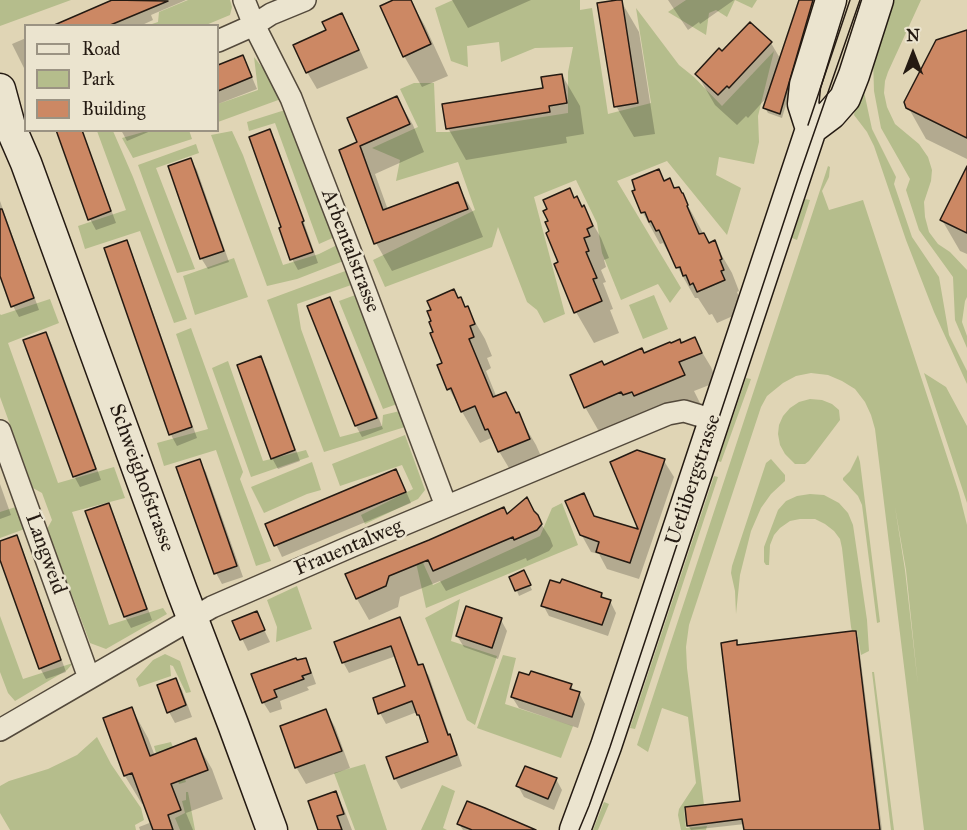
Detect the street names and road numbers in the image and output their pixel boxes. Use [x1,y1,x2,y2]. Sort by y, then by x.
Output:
street label: Arbentalstrasse [315,186,385,316]
street label: Schweighofstrasse [103,401,179,555]
street label: Uetlibergstrasse [661,411,727,549]
street label: Langweid [19,510,71,598]
street label: Frauentalweg [291,514,407,582]

